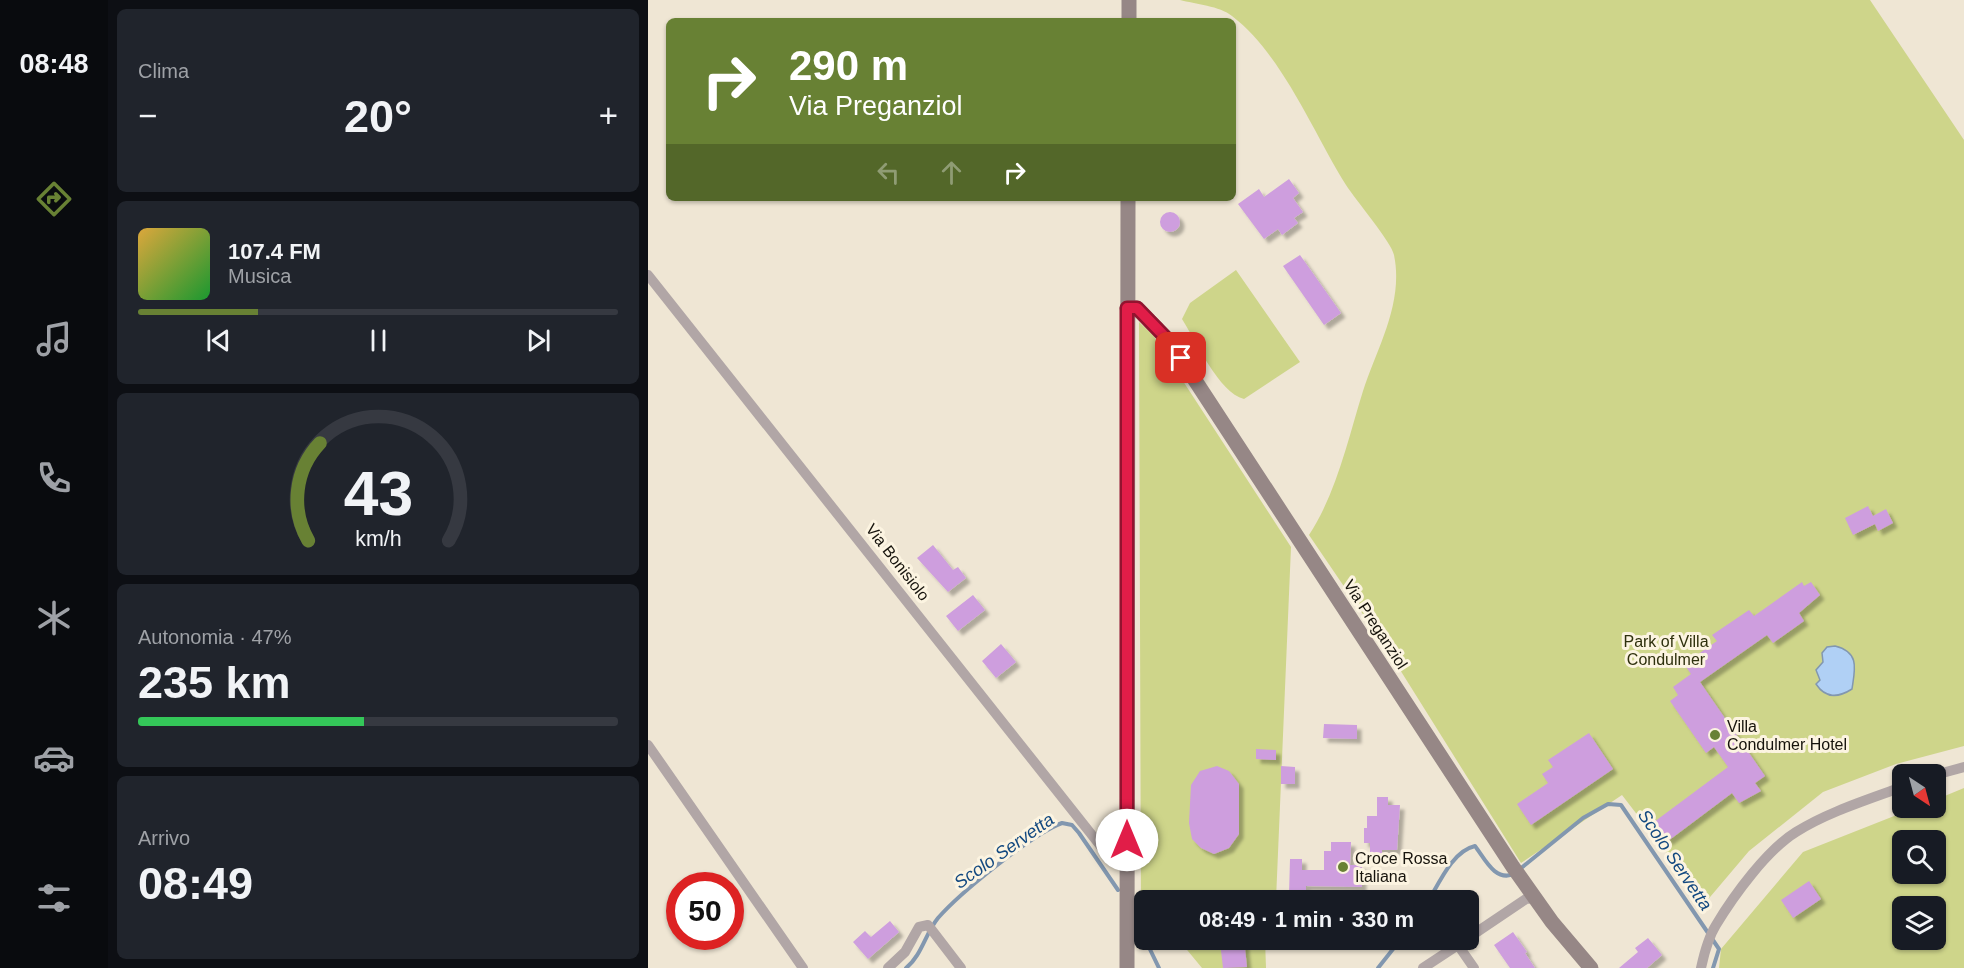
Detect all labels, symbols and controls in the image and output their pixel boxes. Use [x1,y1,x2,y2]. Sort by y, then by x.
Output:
icon: right [690,42,768,120]
text: 290 m [789,42,908,89]
text: 08:48 [19,49,89,79]
text: Clima [138,60,189,82]
text: 20° [344,91,412,142]
text: Via Preganziol [789,91,963,121]
text: − [138,97,157,134]
text: + [599,97,618,134]
icon: left [872,156,905,189]
icon: ahead [935,156,968,189]
icon: right [998,156,1031,189]
icon: directions [33,178,75,220]
text: 107.4 FM [228,239,321,264]
text: Musica [228,265,291,287]
icon: music [33,318,75,360]
icon: previous [202,324,235,357]
icon: pause [362,324,395,357]
icon: next [522,324,555,357]
pin [1155,332,1206,383]
icon: arrive [1164,341,1197,374]
icon: phone [33,457,75,499]
text: 43 [343,459,413,528]
street label: Via Bonisiolo [863,521,933,604]
text: km/h [355,527,401,551]
street label: Via Preganziol [1340,576,1411,672]
icon: climate [33,597,75,639]
text: Autonomia · 47% [138,626,291,648]
park label: Park of Villa Condulmer [1623,633,1709,668]
text: 235 km [138,657,291,708]
place label: Villa Condulmer Hotel [1727,718,1847,753]
marker: Villa Condulmer Hotel [1708,728,1722,742]
icon: car [33,737,75,779]
north arrow [1892,764,1946,818]
map controls [1892,764,1946,950]
water label: Scolo Servetta [1634,806,1716,914]
position arrow [1095,808,1159,872]
water label: Scolo Servetta [950,809,1058,893]
text: Arrivo [138,827,190,849]
button: search [1892,830,1946,884]
place label: Croce Rossa Italiana [1355,850,1448,885]
text: 08:49 [138,858,253,909]
marker: Croce Rossa Italiana [1336,860,1350,874]
speed limit sign: 50 [666,872,744,950]
icon: filters [33,877,75,919]
button: layers [1892,896,1946,950]
text: 08:49 · 1 min · 330 m [1199,907,1414,932]

